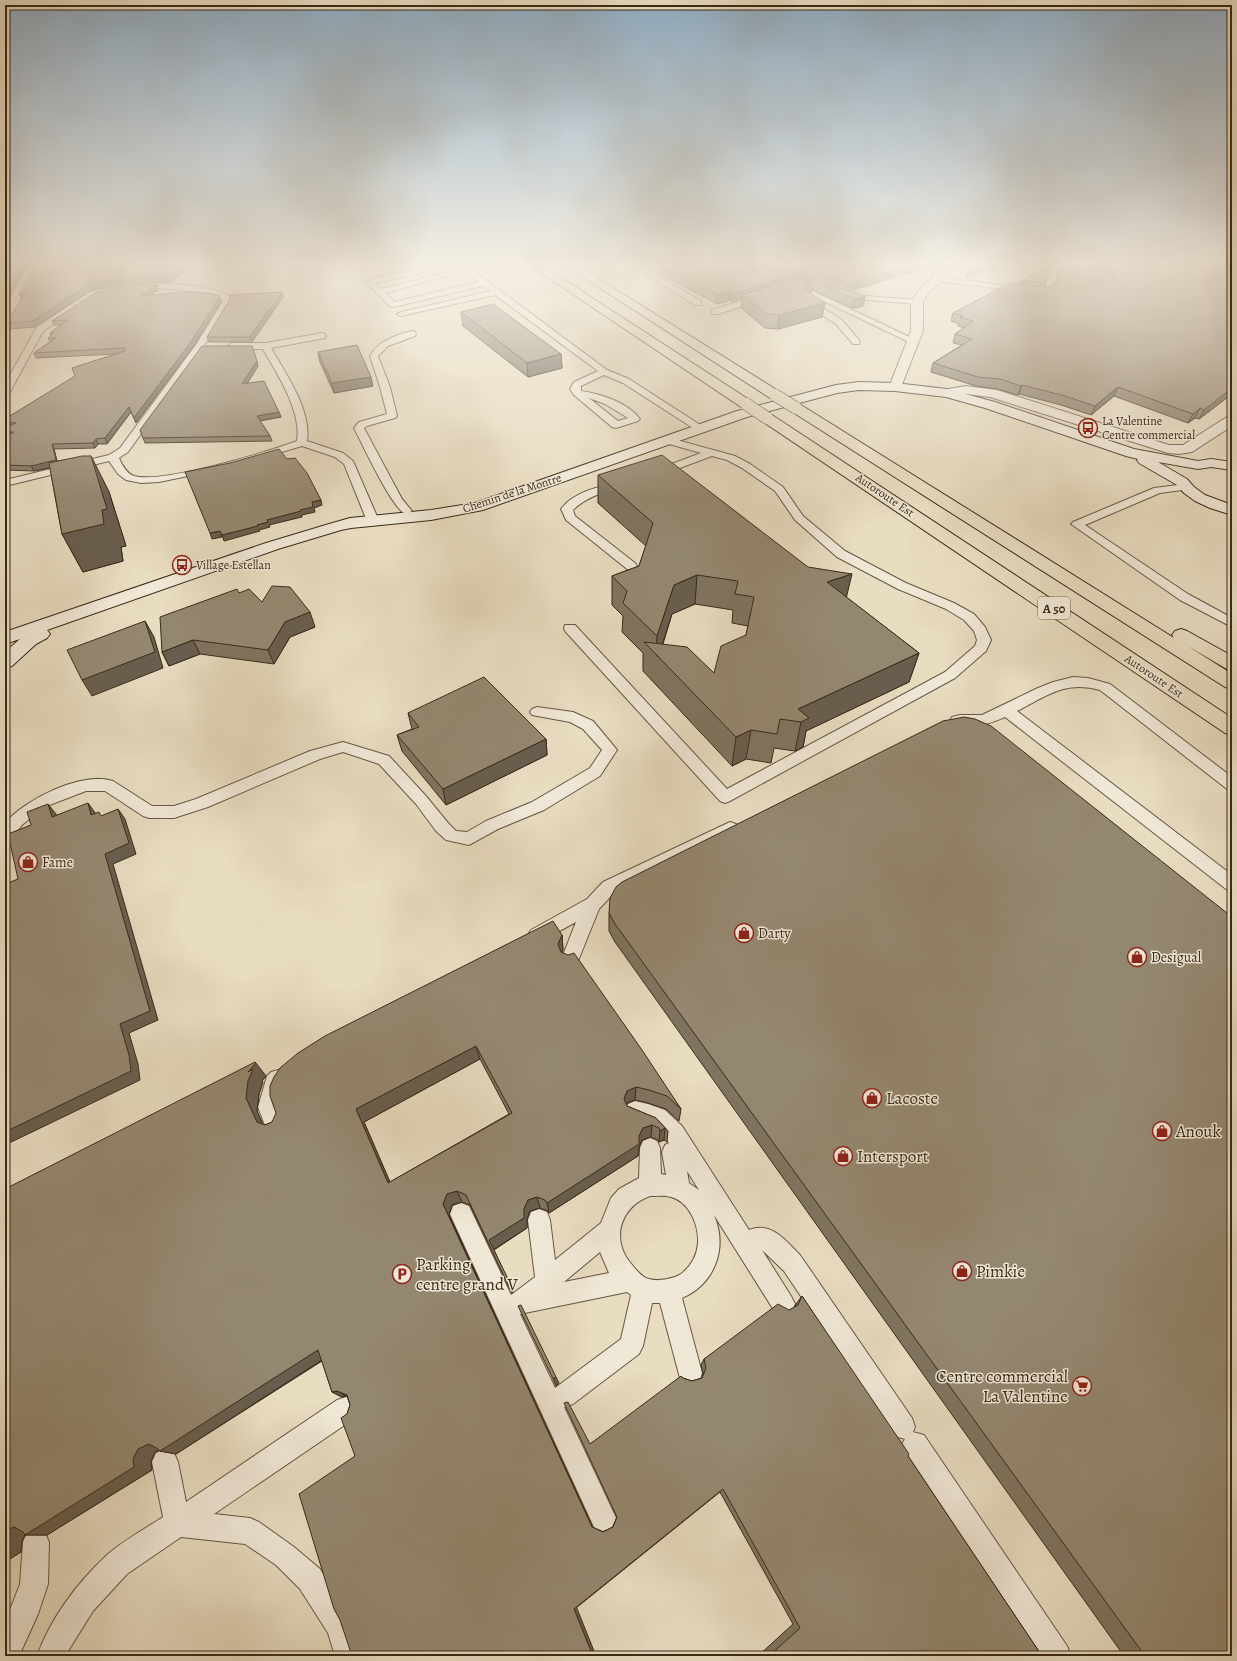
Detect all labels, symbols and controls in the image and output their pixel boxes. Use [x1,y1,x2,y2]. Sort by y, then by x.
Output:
place label: La Valentine Centre commercial [1102,413,1195,443]
bus stop icon: La Valentine Centre commercial [1077,417,1099,439]
street label: Chemin de la Montre [461,469,563,517]
street label: Autoroute Est [852,469,918,521]
bus stop icon: Village Estellan [171,554,193,576]
place label: Village Estellan [195,557,271,573]
road number: A 50 [1038,597,1070,619]
street label: Autoroute Est [1121,650,1187,702]
shop icon: Fame [17,851,39,873]
place label: Fame [42,853,73,872]
shop icon: Darty [733,922,755,944]
place label: Darty [758,924,791,943]
shop icon: Desigual [1126,946,1148,968]
place label: Desigual [1151,948,1202,967]
shop icon: Lacoste [861,1087,883,1109]
place label: Lacoste [886,1087,938,1110]
shop icon: Anouk [1151,1120,1173,1142]
place label: Anouk [1175,1120,1222,1143]
shop icon: Intersport [832,1145,854,1167]
place label: Intersport [857,1145,929,1168]
place label: Parking centre grand V [416,1253,518,1296]
shop icon: Pimkie [951,1260,973,1282]
place label: Pimkie [976,1260,1025,1283]
parking icon: Parking centre grand V [391,1263,413,1285]
place label: Centre commercial La Valentine [936,1365,1068,1408]
supermarket icon: Centre commercial La Valentine [1071,1375,1093,1397]

